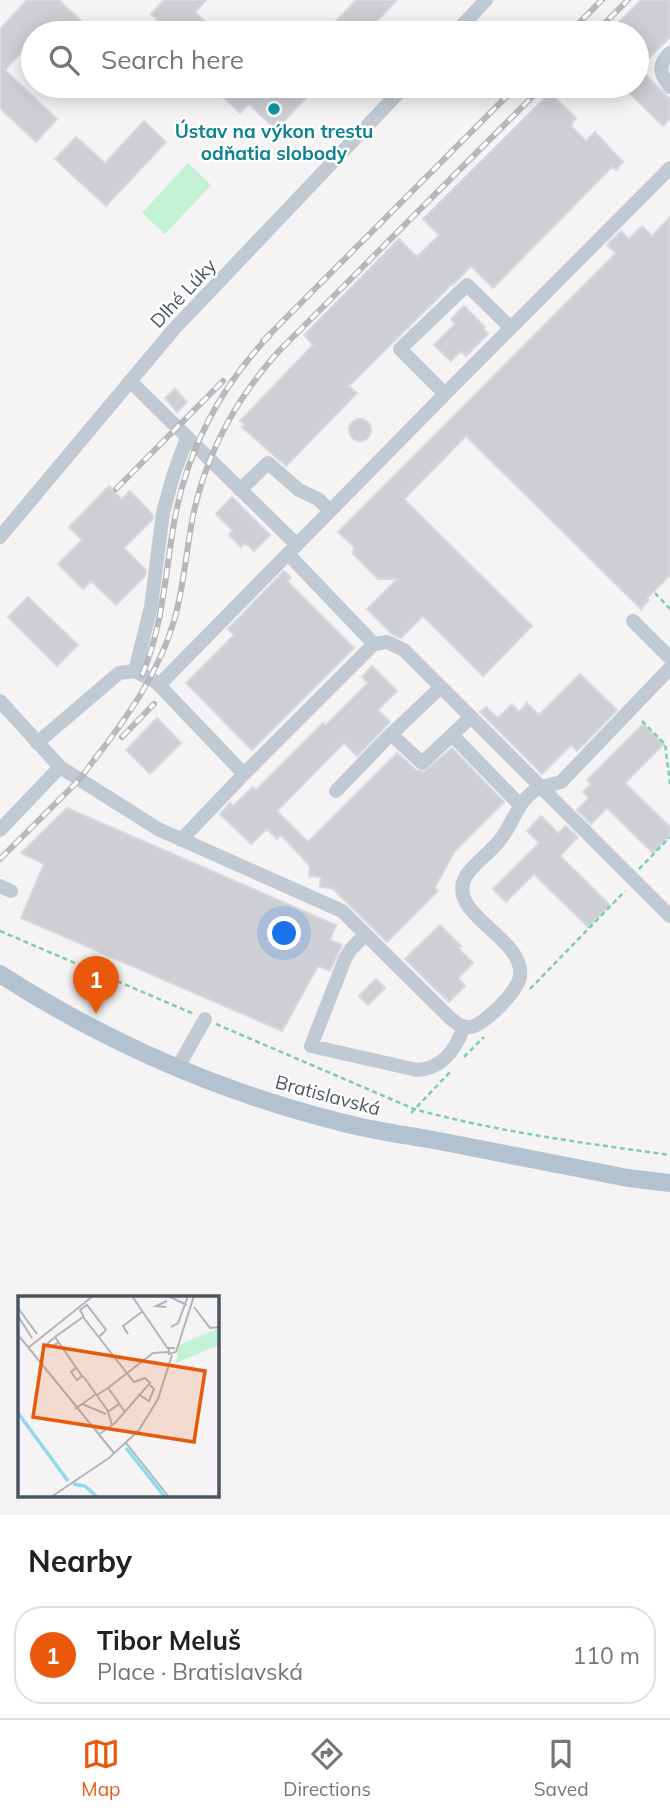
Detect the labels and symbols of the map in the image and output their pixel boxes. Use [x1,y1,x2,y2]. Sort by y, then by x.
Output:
marker: Ústav na výkon trestu odňatia slobody [266,101,282,117]
place label: Ústav na výkon trestu odňatia slobody [175,119,373,165]
street label: Dlhé Lúky [145,253,221,333]
your location [267,916,301,950]
pin: 1 [73,956,119,1014]
street label: Bratislavská [273,1069,383,1121]
inset map [18,1296,219,1498]

